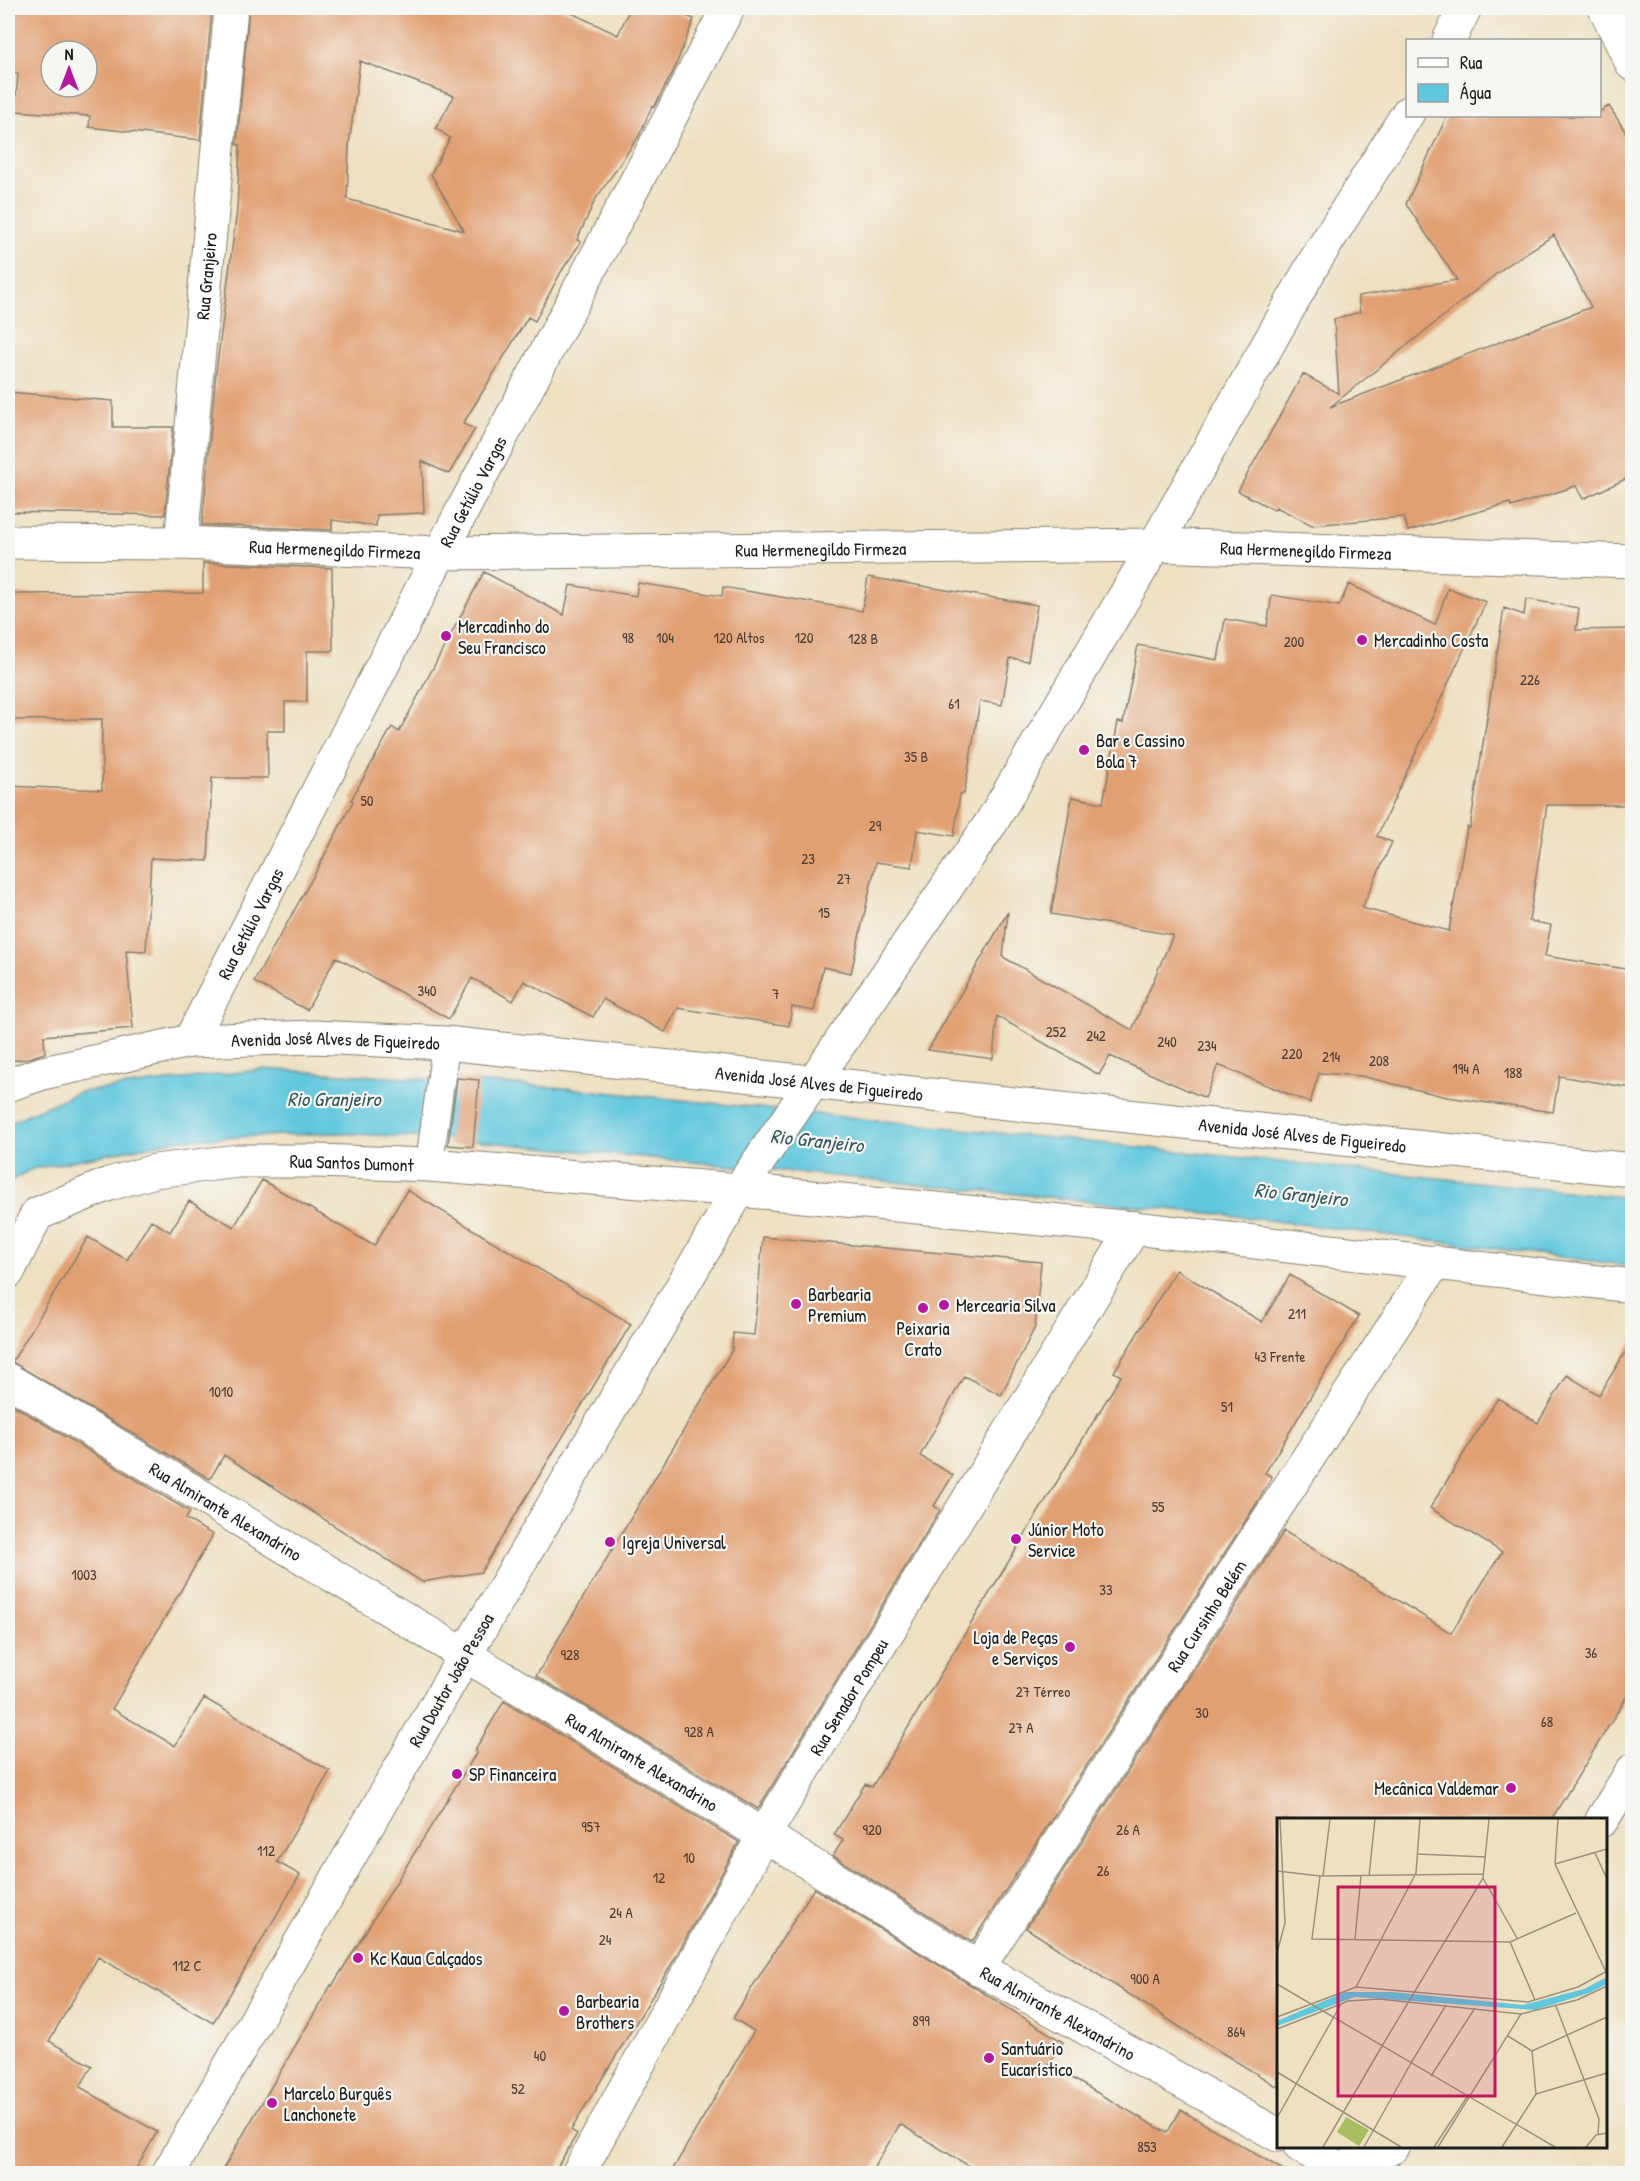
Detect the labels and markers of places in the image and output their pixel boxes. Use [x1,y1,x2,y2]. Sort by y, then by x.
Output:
place label: Mercadinho do Seu Francisco [458,614,549,660]
place label: Mercadinho Costa [1374,628,1488,653]
marker: Mercadinho do Seu Francisco [439,629,453,643]
marker: Mercadinho Costa [1355,633,1369,647]
place label: Bar e Cassino Bola 7 [1096,728,1185,774]
marker: Bar e Cassino Bola 7 [1077,743,1091,757]
place label: Barbearia Premium [808,1282,871,1328]
place label: Mercearia Silva [956,1293,1056,1318]
marker: Barbearia Premium [789,1297,803,1311]
marker: Mercearia Silva [937,1298,951,1312]
marker: Peixaria Crato [916,1301,930,1315]
place label: Peixaria Crato [897,1316,950,1362]
place label: Júnior Moto Service [1028,1517,1104,1563]
place label: Igreja Universal [622,1530,726,1555]
marker: Júnior Moto Service [1009,1532,1023,1546]
marker: Igreja Universal [603,1535,617,1549]
place label: Loja de Peças e Serviços [974,1625,1058,1671]
marker: Loja de Peças e Serviços [1063,1640,1077,1654]
place label: SP Financeira [469,1762,556,1787]
marker: SP Financeira [450,1767,464,1781]
place label: Mecânica Valdemar [1374,1776,1499,1801]
marker: Mecânica Valdemar [1504,1781,1518,1795]
place label: Kc Kaua Calçados [370,1946,482,1971]
marker: Kc Kaua Calçados [351,1951,365,1965]
place label: Barbearia Brothers [576,1989,639,2035]
marker: Barbearia Brothers [557,2004,571,2018]
place label: Santuário Eucarístico [1001,2036,1073,2082]
marker: Santuário Eucarístico [982,2051,996,2065]
place label: Marcelo Burguês Lanchonete [284,2081,392,2127]
marker: Marcelo Burguês Lanchonete [265,2096,279,2110]

